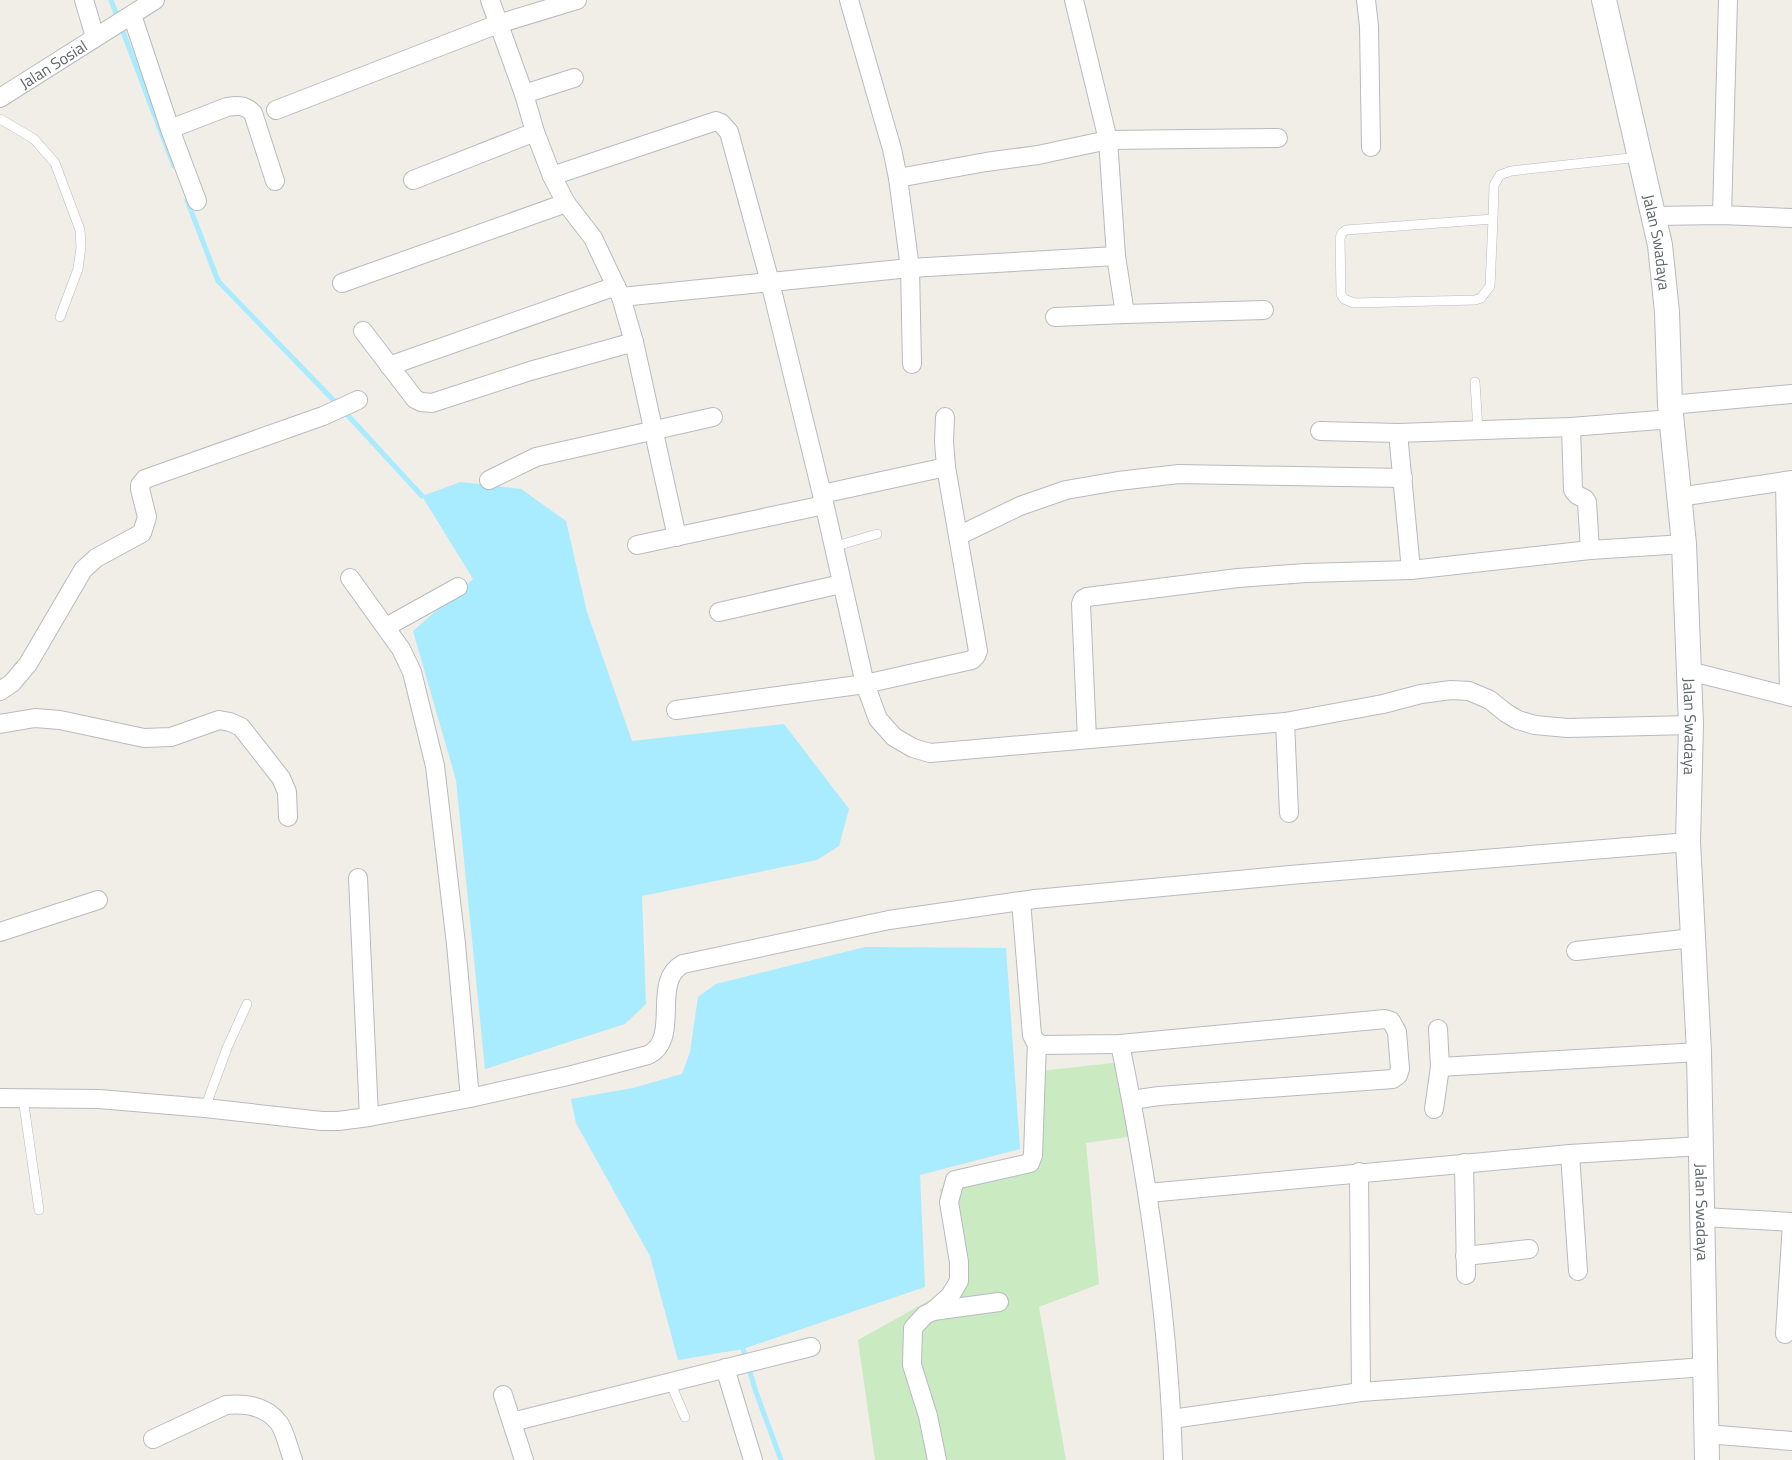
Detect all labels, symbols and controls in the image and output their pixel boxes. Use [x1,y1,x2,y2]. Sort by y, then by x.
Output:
street label: Jalan Sosial [15,34,92,95]
street label: Jalan Swadaya [1637,192,1677,291]
street label: Jalan Swadaya [1677,677,1703,775]
street label: Jalan Swadaya [1689,1163,1715,1261]

